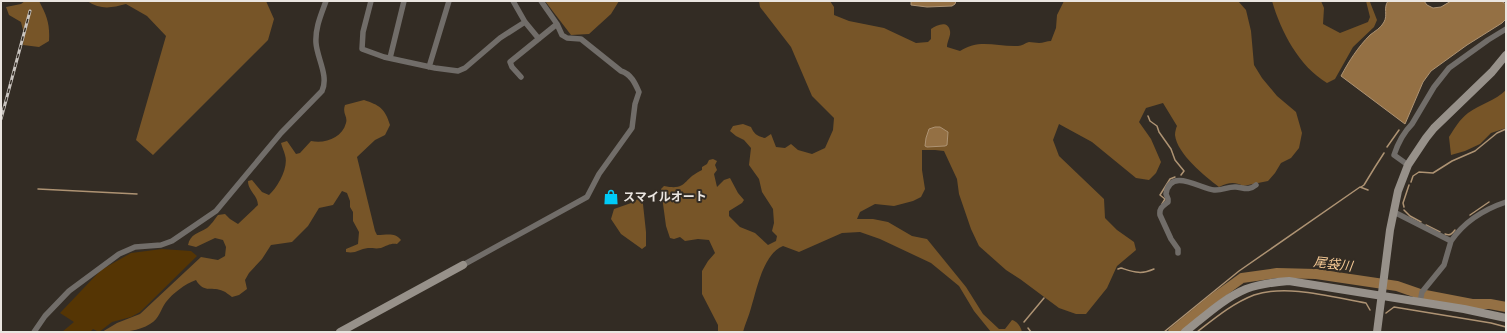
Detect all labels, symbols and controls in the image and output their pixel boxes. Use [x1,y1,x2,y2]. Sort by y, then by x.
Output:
shop icon: スマイルオート [602,188,620,206]
place label: スマイルオート [623,189,707,205]
water label: 尾袋川 [1313,253,1355,275]

